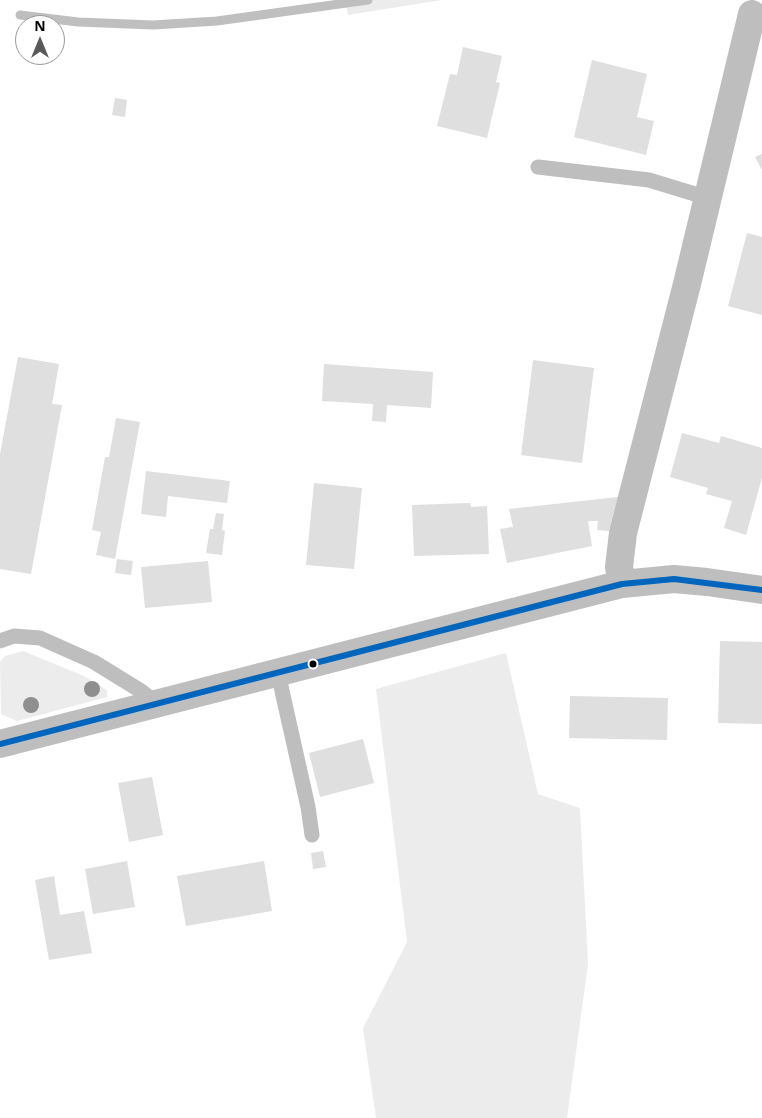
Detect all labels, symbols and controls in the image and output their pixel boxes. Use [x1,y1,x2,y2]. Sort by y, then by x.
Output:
north arrow [15,15,65,65]
text: N [34,16,46,35]
unlabelled marker [308,659,318,669]

